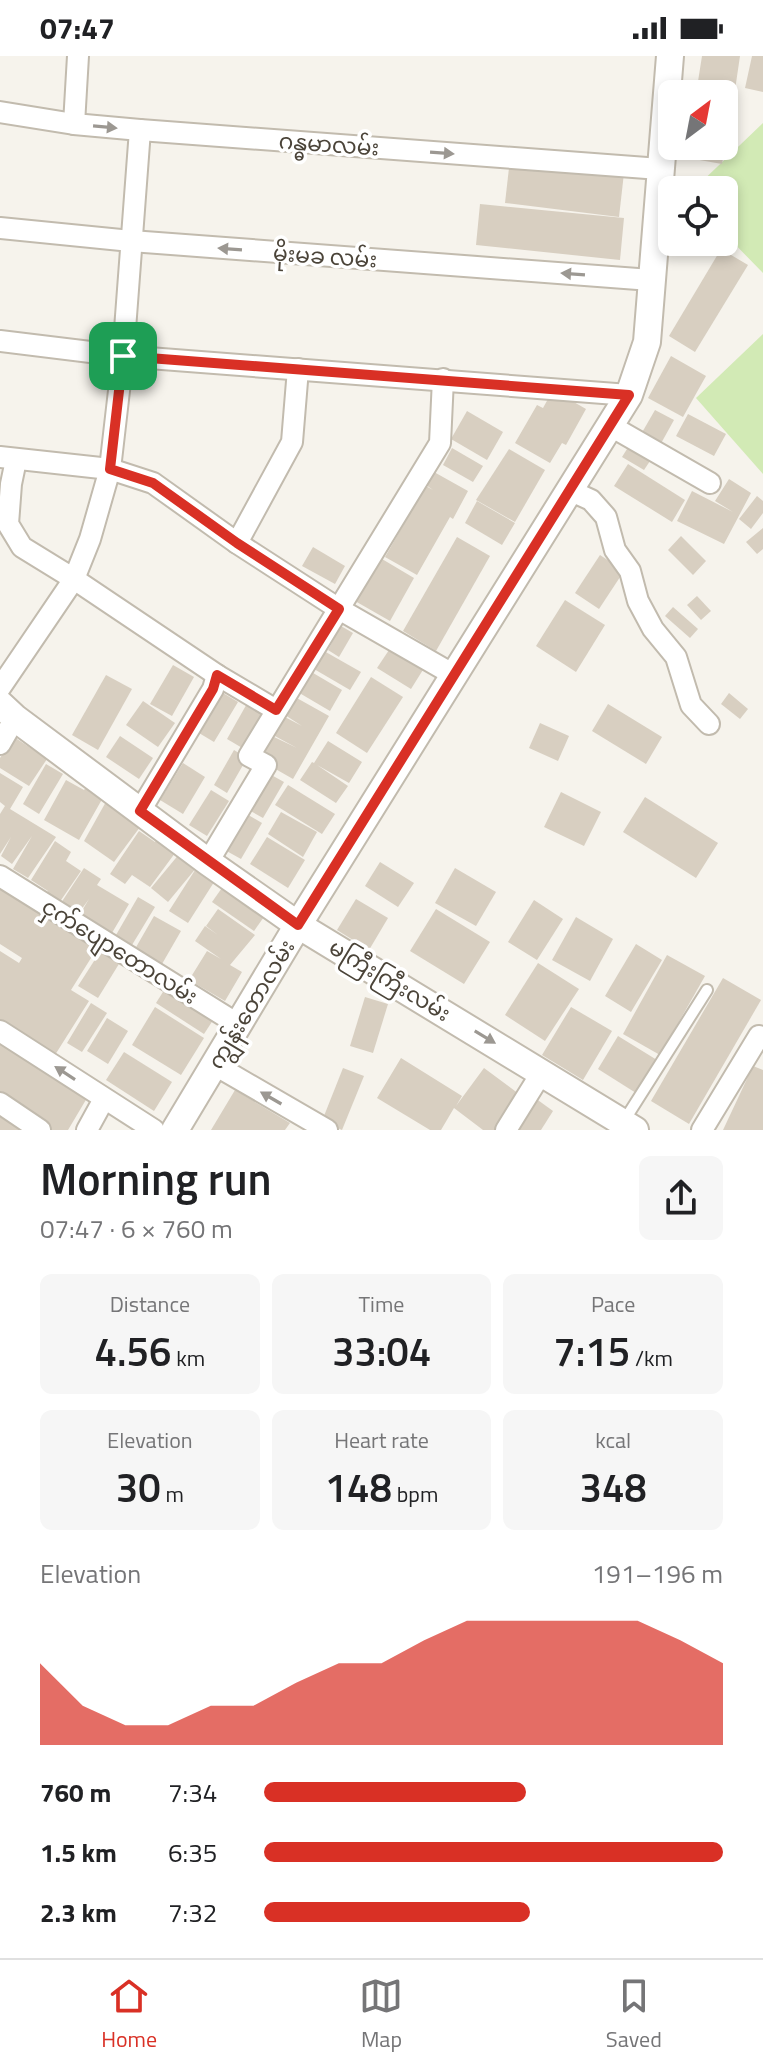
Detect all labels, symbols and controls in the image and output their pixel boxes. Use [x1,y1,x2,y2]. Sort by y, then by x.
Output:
text: 07:47 [40,5,115,51]
north arrow [658,80,738,160]
map controls [658,80,738,256]
one-way arrow [93,121,118,134]
street label: ဂန္ဓမာလမ်း [277,124,380,166]
one-way arrow [430,147,455,160]
button: locate [658,176,738,256]
street label: မိုးမခ လမ်း [272,235,378,278]
one-way arrow [217,242,242,255]
one-way arrow [560,267,585,280]
pin [89,322,157,390]
icon: arrive [101,334,145,378]
street label: ငှက်ပျောတောလမ်း [34,889,205,1014]
street label: မကြီးကြီးလမ်း [322,930,457,1031]
street label: ကျွန်းတောလမ်း [199,933,306,1077]
one-way arrow [474,1030,496,1044]
one-way arrow [54,1066,75,1081]
one-way arrow [260,1091,282,1105]
text: Morning run [40,1145,272,1212]
button: share [639,1156,723,1240]
text: 07:47 · 6 × 760 m [40,1209,233,1248]
text: Distance [110,1287,190,1321]
text: Time [359,1287,404,1321]
text: Pace [591,1287,635,1321]
text: 4.56 [95,1321,171,1382]
text: 33:04 [332,1321,431,1382]
text: 7:15 [553,1321,630,1382]
text: km [171,1341,205,1375]
text: /km [630,1341,673,1375]
text: Elevation [107,1423,193,1457]
text: Heart rate [334,1423,429,1457]
text: kcal [595,1423,631,1457]
text: 30 [116,1457,161,1518]
text: 148 [325,1457,392,1518]
text: 348 [580,1457,647,1518]
text: m [161,1477,184,1511]
text: bpm [392,1477,438,1511]
text: Elevation [40,1554,141,1593]
text: 191–196 m [592,1554,723,1593]
text: 760 m [40,1773,111,1812]
text: 7:34 [168,1773,217,1812]
text: 1.5 km [40,1833,117,1872]
text: 6:35 [168,1833,217,1872]
text: 2.3 km [40,1893,117,1932]
text: 7:32 [168,1893,217,1932]
tab: Home [101,1974,157,2056]
tab: Map [359,1974,403,2056]
tab: Saved [606,1974,662,2056]

